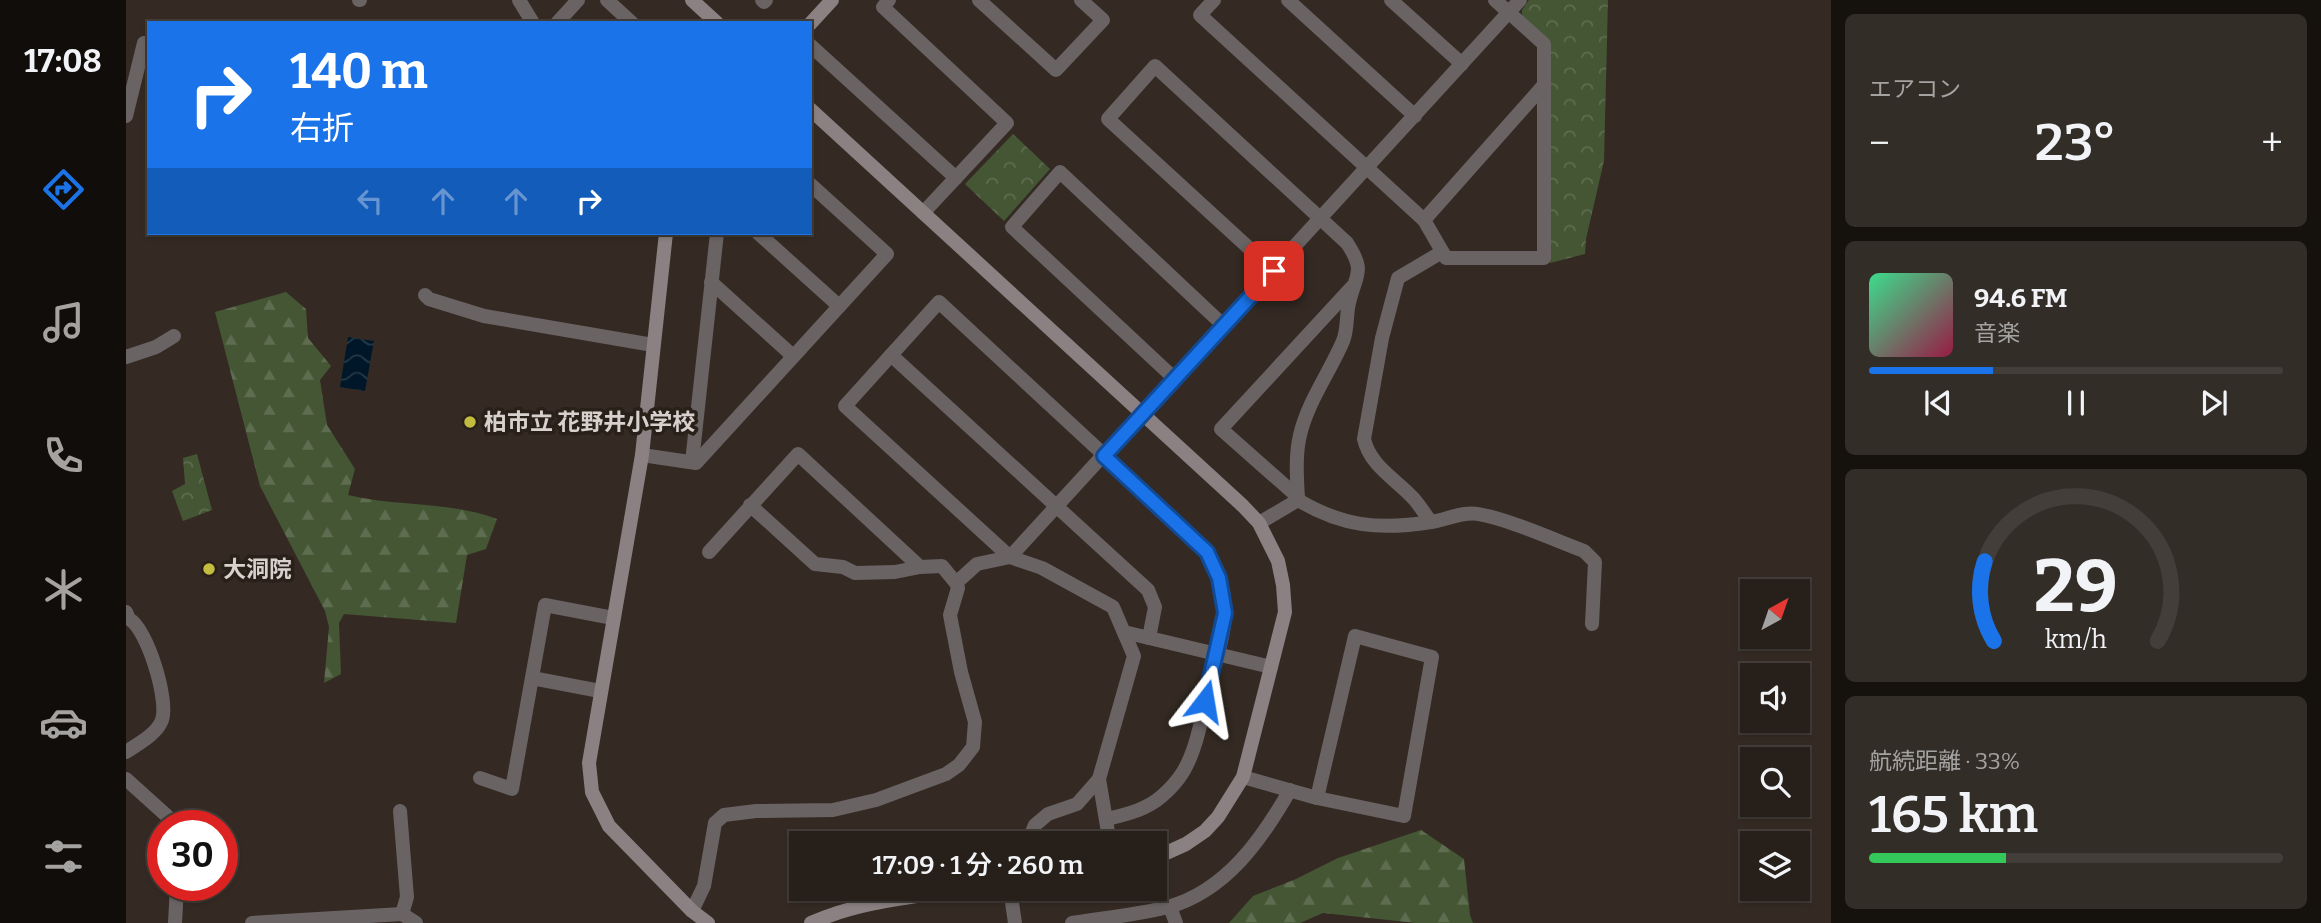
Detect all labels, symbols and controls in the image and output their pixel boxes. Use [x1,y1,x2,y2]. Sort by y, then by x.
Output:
text: 17:08 [24,42,102,80]
text: 140 m [290,42,428,101]
icon: right [175,49,266,140]
text: エアコン [1869,75,1961,103]
text: 右折 [290,109,354,147]
text: 23° [2035,111,2117,174]
text: − [1869,120,1890,166]
text: + [2261,120,2283,166]
icon: directions [39,165,88,214]
icon: left [351,182,389,220]
icon: ahead [424,182,462,220]
icon: ahead [497,182,535,220]
icon: right [570,182,608,220]
pin [1244,241,1304,301]
icon: arrive [1255,252,1293,290]
text: 94.6 FM [1974,283,2068,314]
icon: music [39,298,88,347]
text: 音楽 [1974,319,2020,347]
icon: previous [1919,384,1957,422]
icon: pause [2057,384,2095,422]
icon: next [2195,384,2233,422]
place label: 柏市立 花野井小学校 [484,408,695,436]
marker: 柏市立 花野井小学校 [462,414,478,430]
icon: phone [39,431,88,480]
text: 29 [2034,544,2118,631]
place label: 大洞院 [223,555,292,583]
marker: 大洞院 [201,561,217,577]
icon: climate [39,565,88,614]
north arrow [1740,579,1810,649]
map controls [1740,579,1810,901]
text: km/h [2045,625,2107,655]
button: sound [1740,663,1810,733]
position arrow [1168,664,1242,738]
icon: car [39,698,88,747]
button: search [1740,747,1810,817]
text: 航続距離 · 33% [1869,747,2020,775]
text: 165 km [1869,783,2038,846]
speed limit sign: 30 [147,810,238,901]
button: layers [1740,831,1810,901]
icon: filters [39,832,88,881]
text: 17:09 · 1 分 · 260 m [872,850,1084,881]

